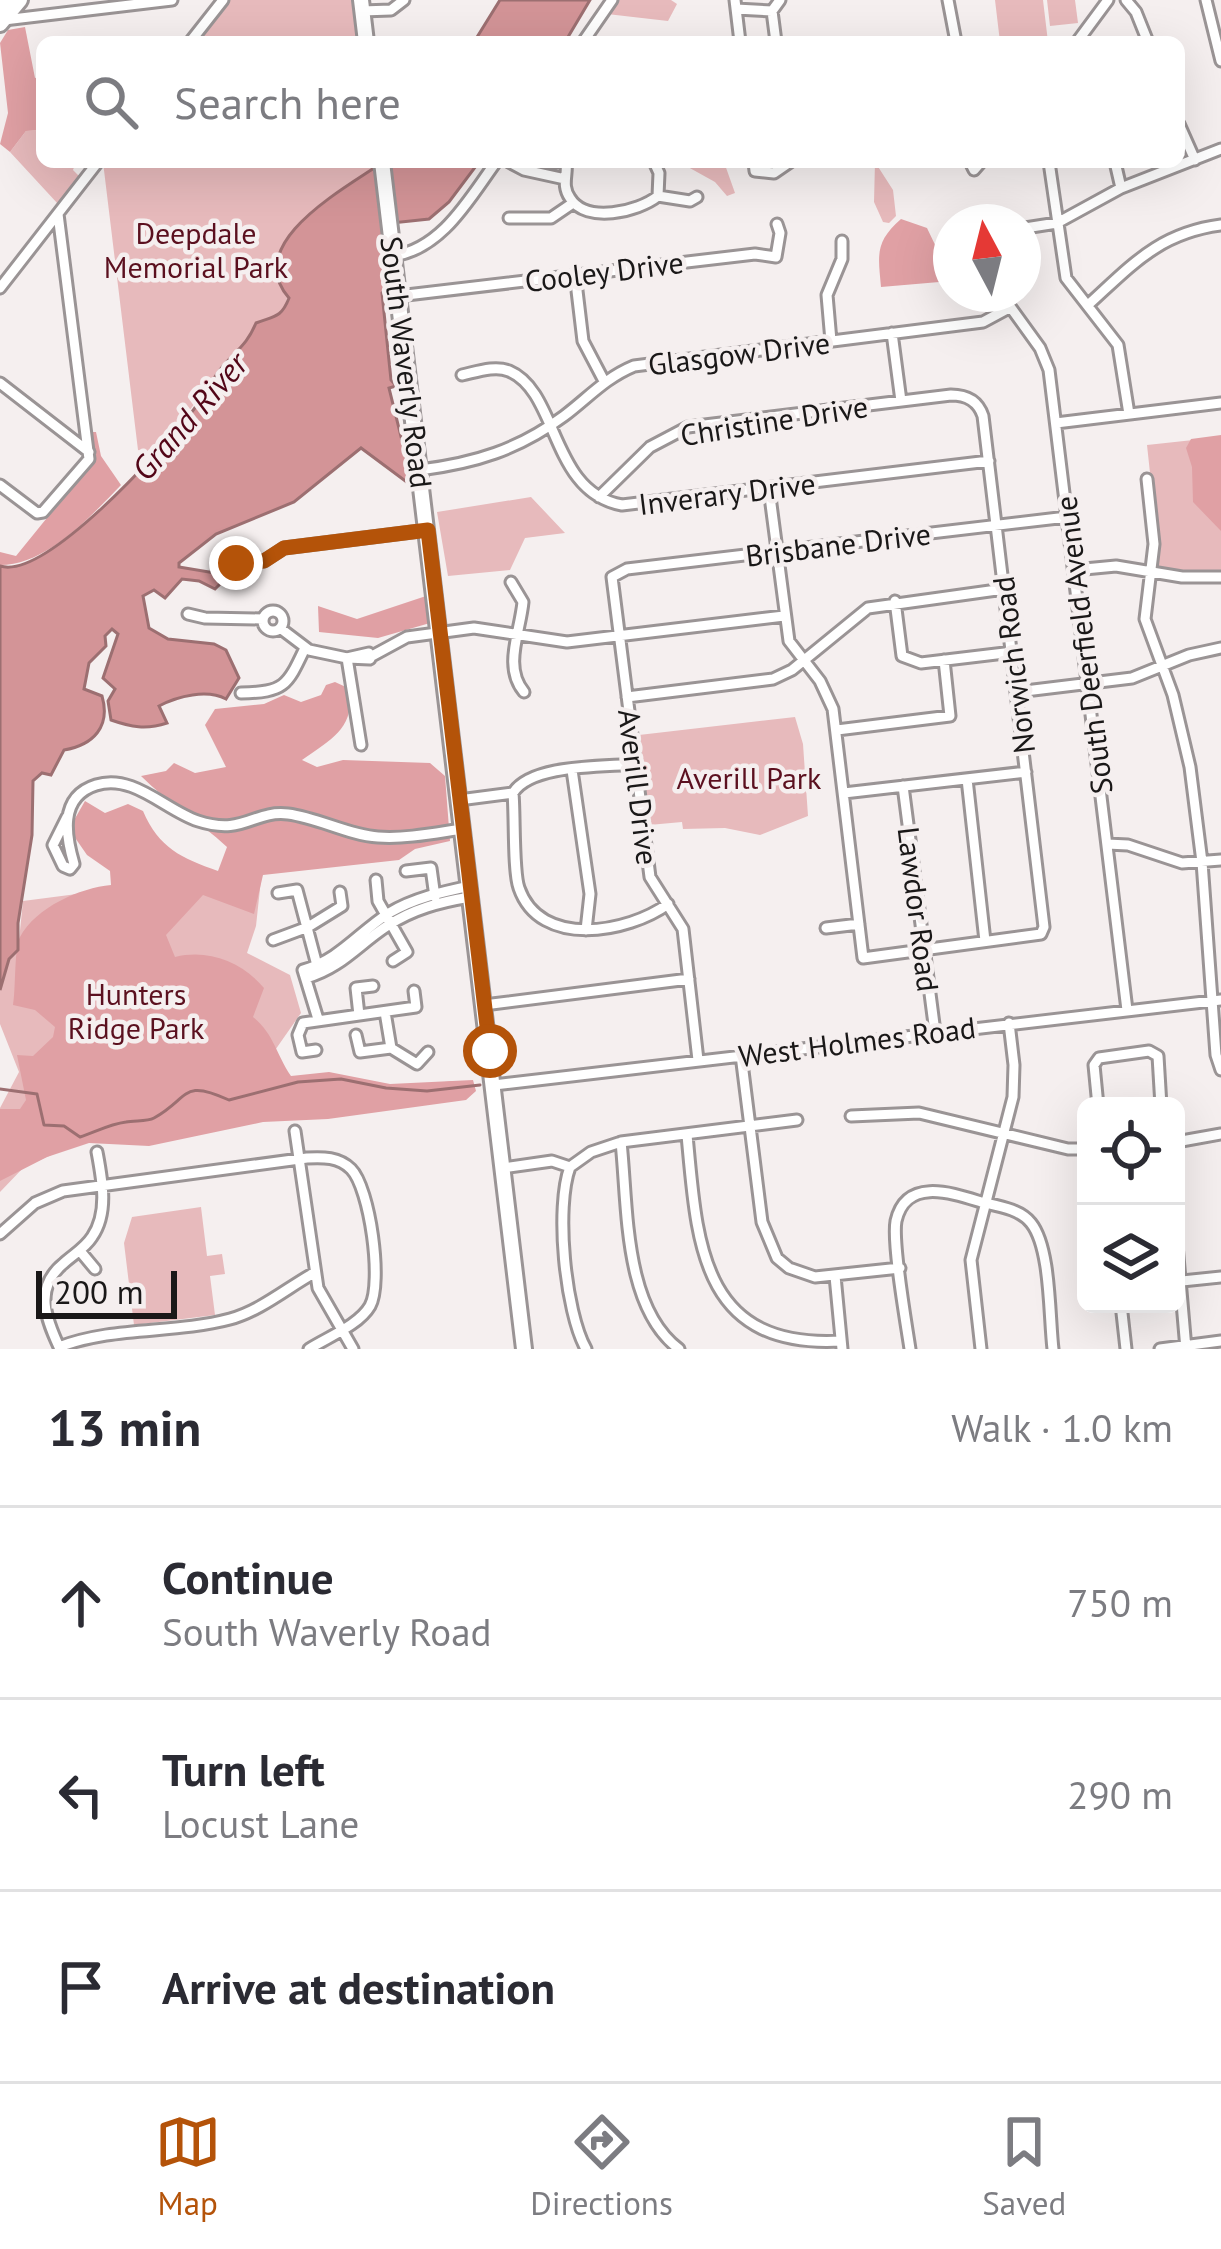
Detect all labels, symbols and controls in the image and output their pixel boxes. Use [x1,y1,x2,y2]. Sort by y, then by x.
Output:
search box [36,36,1185,168]
icon: search [78,69,144,135]
text: Search here [174,73,401,131]
north arrow [933,204,1041,312]
park label: Deepdale Memorial Park [104,213,289,286]
street label: South Waverly Road [372,234,442,490]
street label: Cooley Drive [522,242,686,300]
street label: Glasgow Drive [646,322,832,384]
water label: Grand River [122,341,258,489]
street label: Christine Drive [677,386,871,454]
street label: Inverary Drive [636,463,818,523]
street label: South Deerfield Avenue [1045,494,1121,796]
street label: Brisbane Drive [743,513,933,575]
route end [209,536,263,590]
street label: Norwich Road [983,574,1043,756]
street label: Averill Drive [610,707,668,867]
park label: Averill Park [677,758,822,797]
street label: Lawdor Road [890,824,948,994]
park label: Hunters Ridge Park [68,974,205,1047]
street label: West Holmes Road [736,1007,978,1075]
route start [463,1024,517,1078]
map controls [1077,1097,1185,1313]
button: locate [1077,1097,1185,1205]
button: layers [1077,1205,1185,1313]
scale bar [36,1265,177,1318]
text: 200 m [54,1270,144,1313]
text: 13 min [48,1394,201,1460]
text: Walk · 1.0 km [951,1402,1173,1453]
text: Continue [162,1548,334,1606]
icon: ahead [48,1570,114,1636]
text: 750 m [1067,1577,1173,1628]
text: South Waverly Road [162,1606,491,1657]
text: Turn left [162,1740,325,1798]
icon: left [48,1762,114,1828]
text: 290 m [1067,1769,1173,1820]
text: Locust Lane [162,1798,359,1849]
icon: arrive [48,1954,114,2020]
text: Arrive at destination [162,1958,555,2016]
tab: Map [155,2109,221,2224]
tab: Directions [530,2109,673,2224]
tab: Saved [982,2109,1066,2224]

